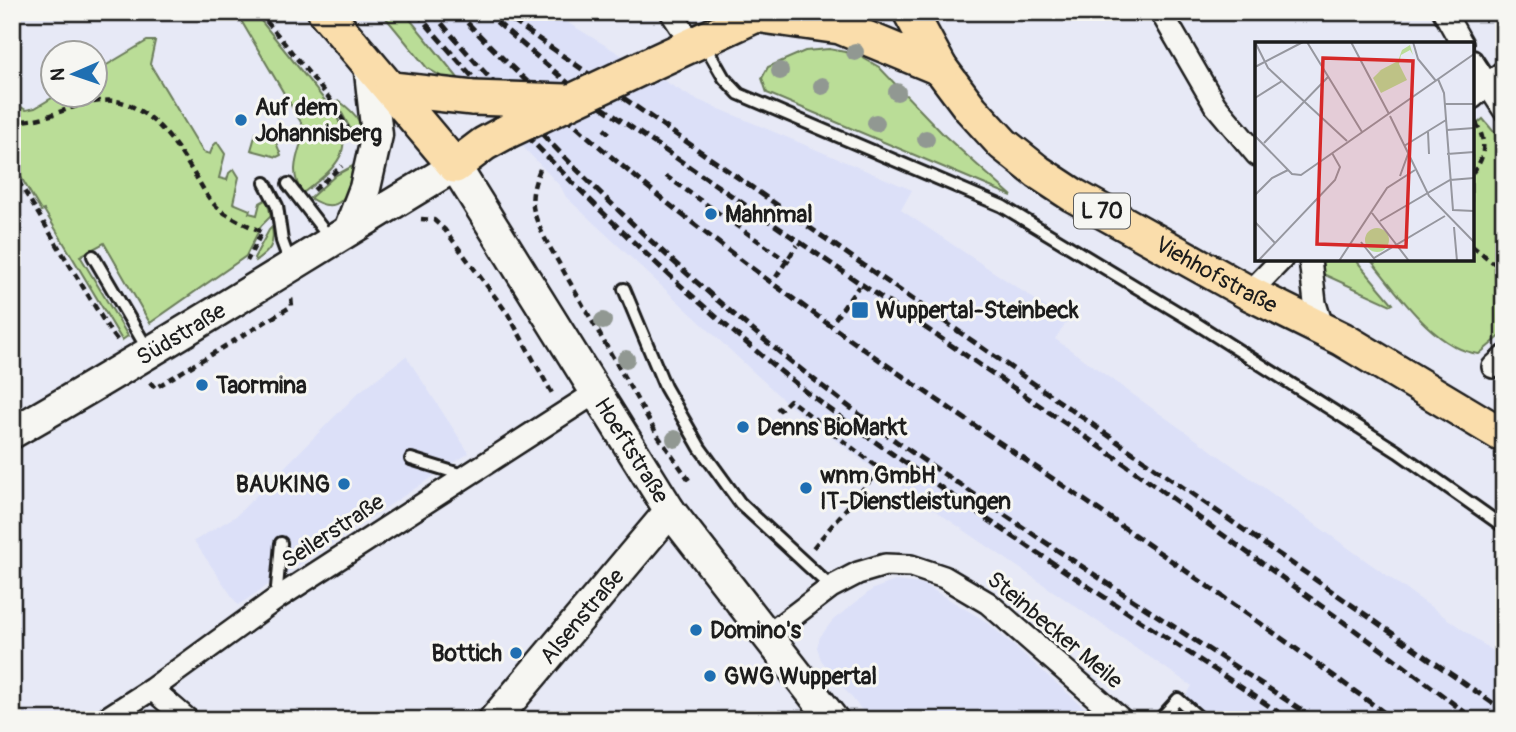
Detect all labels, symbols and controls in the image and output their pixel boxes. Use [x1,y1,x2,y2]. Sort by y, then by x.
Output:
north arrow [38,38,108,108]
inset map [1255,42,1474,261]
text: N [46,68,70,81]
place label: Auf dem Johannisberg [255,93,382,148]
marker: Auf dem Johannisberg [233,112,249,128]
road number: L 70 [1074,194,1130,228]
place label: Mahnmal [725,200,813,229]
marker: Mahnmal [703,206,719,222]
street label: Viehhofstraße [1150,229,1283,320]
street label: Südstraße [131,295,231,372]
place label: Wuppertal-Steinbeck [876,296,1079,325]
marker: Wuppertal-Steinbeck [850,300,870,320]
place label: Taormina [215,371,307,400]
marker: Taormina [194,377,210,393]
street label: Hoeftstraße [588,392,676,509]
place label: Denns BioMarkt [757,413,908,442]
marker: Denns BioMarkt [735,419,751,435]
place label: wnm GmbH IT-Dienstleistungen [820,461,1011,516]
place label: BAUKING [236,470,330,499]
marker: BAUKING [336,476,352,492]
marker: wnm GmbH IT-Dienstleistungen [798,480,814,496]
street label: Seilerstraße [276,487,390,575]
street label: Alsenstraße [533,562,631,670]
street label: Steinbecker Meile [981,565,1129,696]
place label: Domino's [710,616,802,645]
marker: Domino's [688,622,704,638]
place label: Bottich [432,639,502,668]
marker: Bottich [508,645,524,661]
place label: GWG Wuppertal [724,662,877,691]
marker: GWG Wuppertal [702,668,718,684]

